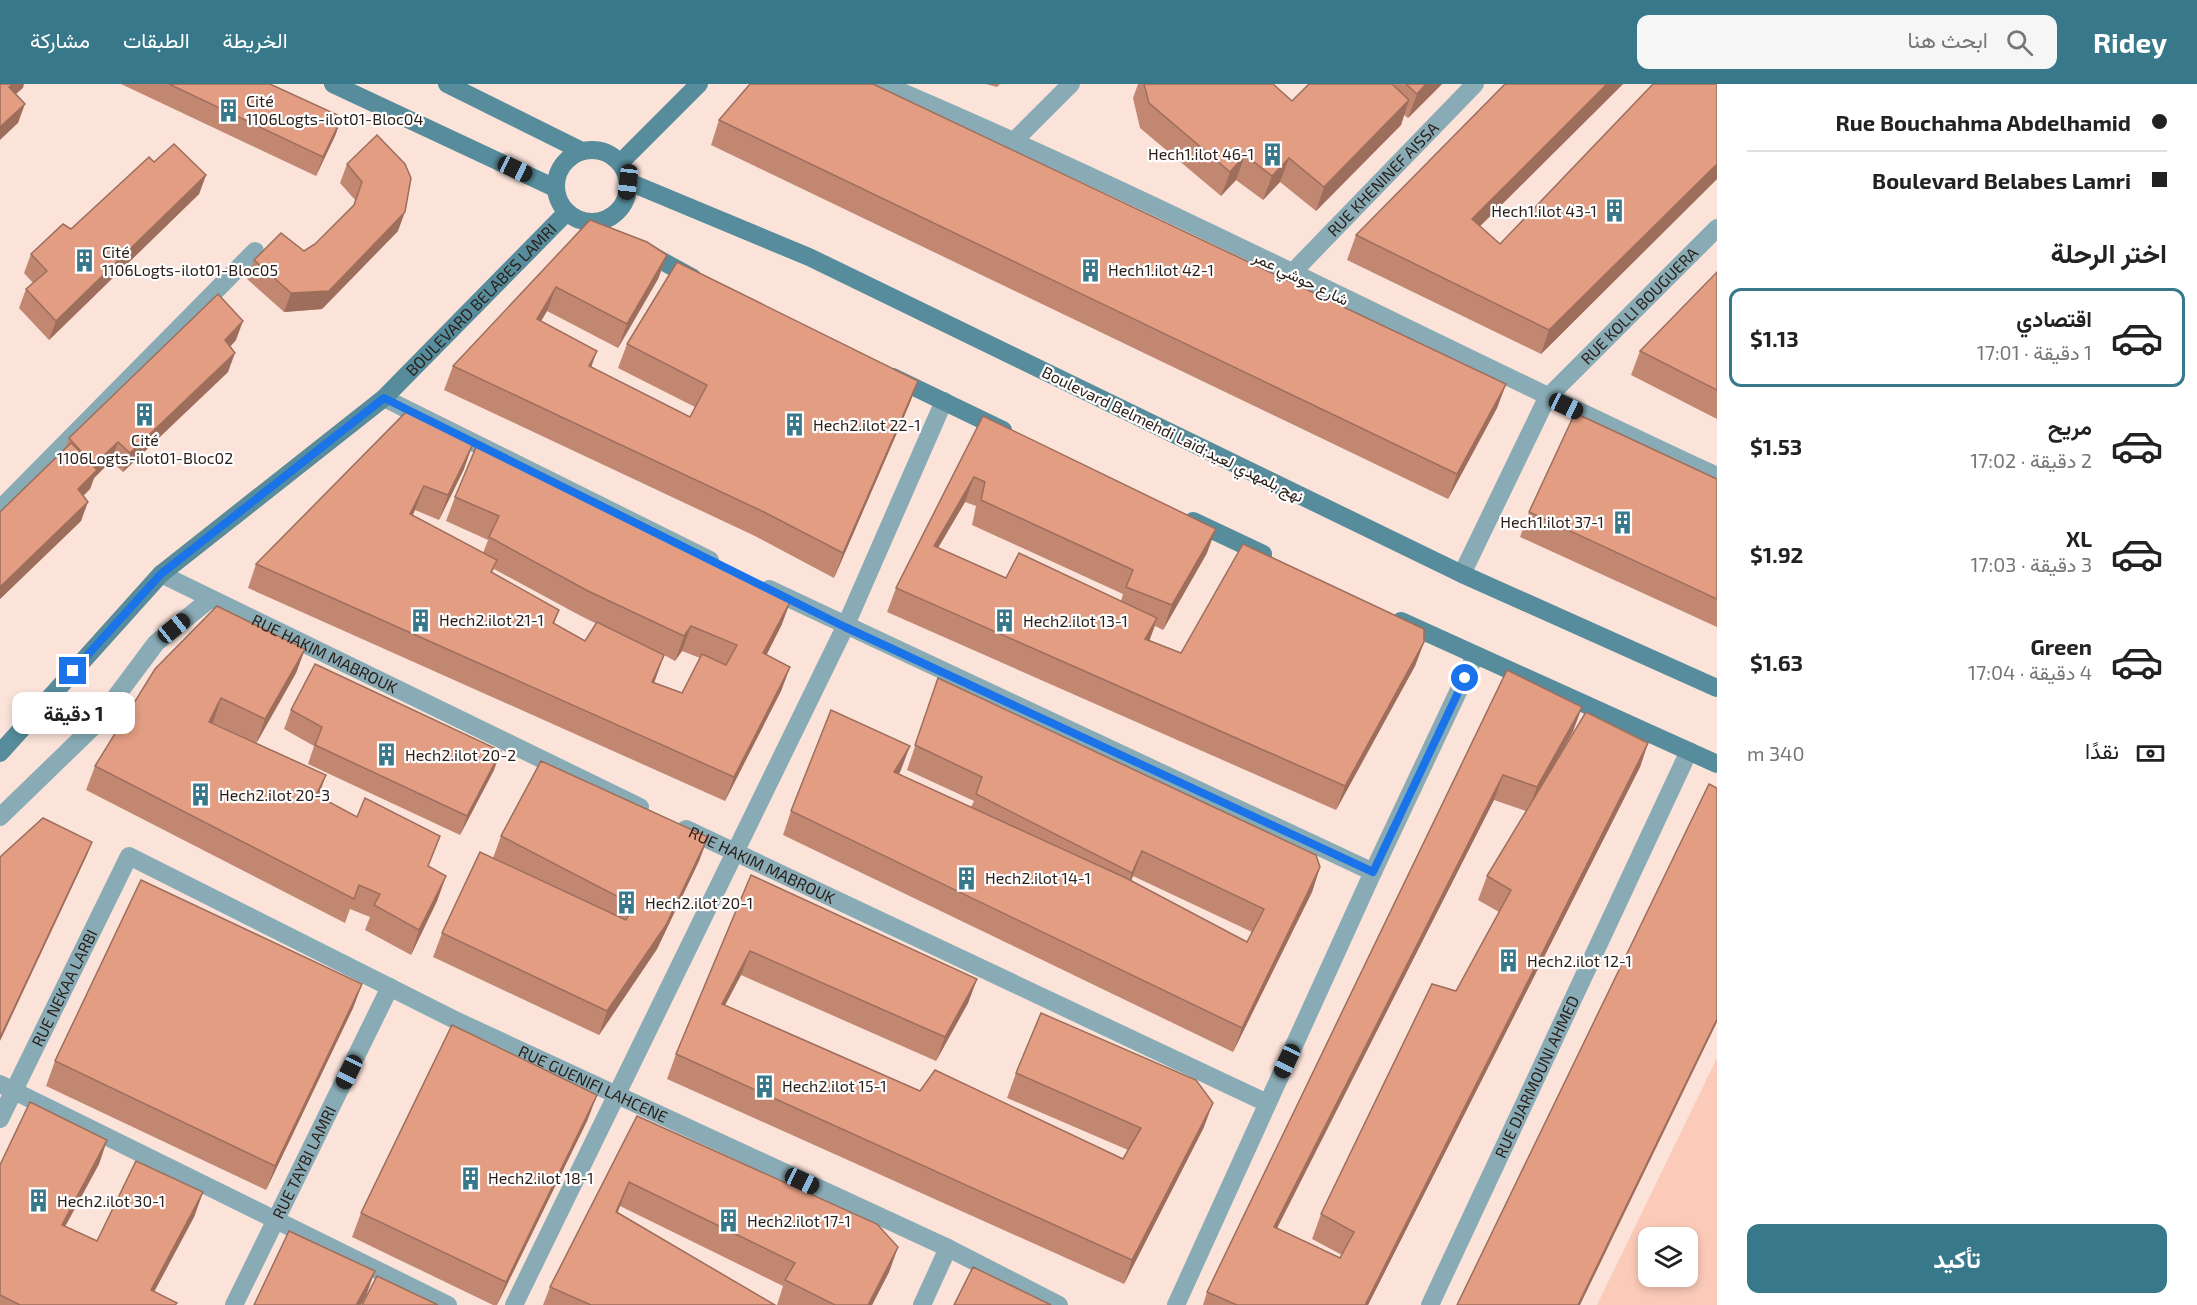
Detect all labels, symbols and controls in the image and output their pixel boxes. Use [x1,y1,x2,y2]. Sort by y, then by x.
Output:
search box [1637,15,2057,69]
text: Ridey [2093,25,2167,59]
text: ابحث هنا [1908,26,1988,52]
icon: search [2003,26,2036,59]
text: مشاركة [30,27,90,52]
text: الطبقات [123,27,190,52]
text: الخريطة [223,27,288,52]
place label: Cité 1106Logts-ilot01-Bloc04 [246,91,423,128]
building icon: Cité 1106Logts-ilot01-Bloc04 [215,97,241,123]
text: Rue Bouchahma Abdelhamid [1836,109,2131,135]
street label: RUE KHENINEF AISSA [1323,118,1442,240]
building icon: Hech1.ilot 46-1 [1259,141,1285,167]
place label: Hech1.ilot 46-1 [1148,144,1254,163]
car [495,153,535,185]
car [617,163,639,201]
text: Boulevard Belabes Lamri [1872,167,2131,193]
building icon: Hech1.ilot 43-1 [1602,198,1628,224]
place label: Hech1.ilot 43-1 [1491,201,1597,220]
street label: BOULEVARD BELABES LAMRI [401,219,560,379]
text: اختر الرحلة [2050,236,2167,268]
place label: Cité 1106Logts-ilot01-Bloc05 [102,242,278,279]
street label: RUE KOLLI BOUGUERA [1576,243,1702,368]
street label: شارع حوشي عمر [1247,246,1352,313]
building icon: Cité 1106Logts-ilot01-Bloc05 [71,248,97,274]
building icon: Hech1.ilot 42-1 [1077,257,1103,283]
place label: Hech1.ilot 42-1 [1108,260,1214,279]
text: اقتصادي [2016,305,2092,331]
icon: car [2110,311,2164,365]
text: $1.13 [1750,325,1799,351]
text: 1 دقيقة · 17:01 [1977,340,2092,364]
street label: Boulevard Belmehdi Laïd;نهج بلمهدي لعيد [1037,362,1307,510]
car [1546,390,1586,422]
building icon: Cité 1106Logts-ilot01-Bloc02 [132,402,158,428]
building icon: Hech2.ilot 22-1 [782,412,808,438]
text: مريح [2048,413,2092,439]
place label: Hech2.ilot 22-1 [813,415,921,434]
icon: car [2110,419,2164,473]
place label: Cité 1106Logts-ilot01-Bloc02 [57,430,233,467]
text: $1.53 [1750,433,1802,459]
text: 2 دقيقة · 17:02 [1970,448,2092,472]
building icon: Hech1.ilot 37-1 [1609,509,1635,535]
place label: Hech1.ilot 37-1 [1500,512,1604,531]
text: XL [2066,525,2092,551]
icon: car [2110,527,2164,581]
text: $1.92 [1750,541,1803,567]
text: 3 دقيقة · 17:03 [1970,552,2092,576]
building icon: Hech2.ilot 21-1 [408,607,434,633]
building icon: Hech2.ilot 13-1 [992,608,1018,634]
car [154,610,194,646]
street label: RUE HAKIM MABROUK [249,610,401,697]
place label: Hech2.ilot 21-1 [439,610,544,629]
place label: Hech2.ilot 13-1 [1023,611,1128,630]
text: Green [2030,633,2092,659]
icon: car [2110,635,2164,689]
text: $1.63 [1750,649,1803,675]
route end [59,657,86,684]
text: 4 دقيقة · 17:04 [1968,660,2092,684]
route start [1451,664,1478,691]
callout: 1 دقيقة [11,692,134,734]
text: 1 دقيقة [43,701,104,725]
text: نقدًا [2085,737,2119,763]
icon: cash [2134,737,2167,770]
text: 340 m [1747,741,1804,765]
building icon: Hech2.ilot 20-2 [374,742,400,768]
place label: Hech2.ilot 20-2 [405,745,516,764]
building icon: Hech2.ilot 20-3 [188,782,214,808]
place label: Hech2.ilot 20-3 [219,785,330,804]
street label: RUE HAKIM MABROUK [686,822,839,907]
building icon: Hech2.ilot 14-1 [954,865,980,891]
place label: Hech2.ilot 14-1 [985,868,1091,887]
building icon: Hech2.ilot 20-1 [614,890,640,916]
place label: Hech2.ilot 20-1 [645,893,753,912]
street label: RUE NEKAA LARBI [27,926,101,1049]
building icon: Hech2.ilot 12-1 [1496,948,1522,974]
place label: Hech2.ilot 12-1 [1527,951,1632,970]
street label: RUE DJARMOUNI AHMED [1490,992,1582,1161]
street label: RUE GUENIFI LAHCENE [516,1041,671,1126]
car [1271,1041,1303,1081]
car [333,1052,365,1092]
building icon: Hech2.ilot 15-1 [751,1073,777,1099]
place label: Hech2.ilot 15-1 [782,1076,887,1095]
street label: RUE TAYBI LAMRI [268,1102,339,1222]
building icon: Hech2.ilot 18-1 [457,1165,483,1191]
car [782,1165,822,1197]
place label: Hech2.ilot 18-1 [488,1168,594,1187]
building icon: Hech2.ilot 30-1 [26,1188,52,1214]
place label: Hech2.ilot 30-1 [57,1191,165,1210]
building icon: Hech2.ilot 17-1 [716,1208,742,1234]
place label: Hech2.ilot 17-1 [747,1211,851,1230]
button: تأكيد [1747,1224,2167,1293]
map controls [1638,1227,1698,1287]
button: layers [1638,1227,1698,1287]

